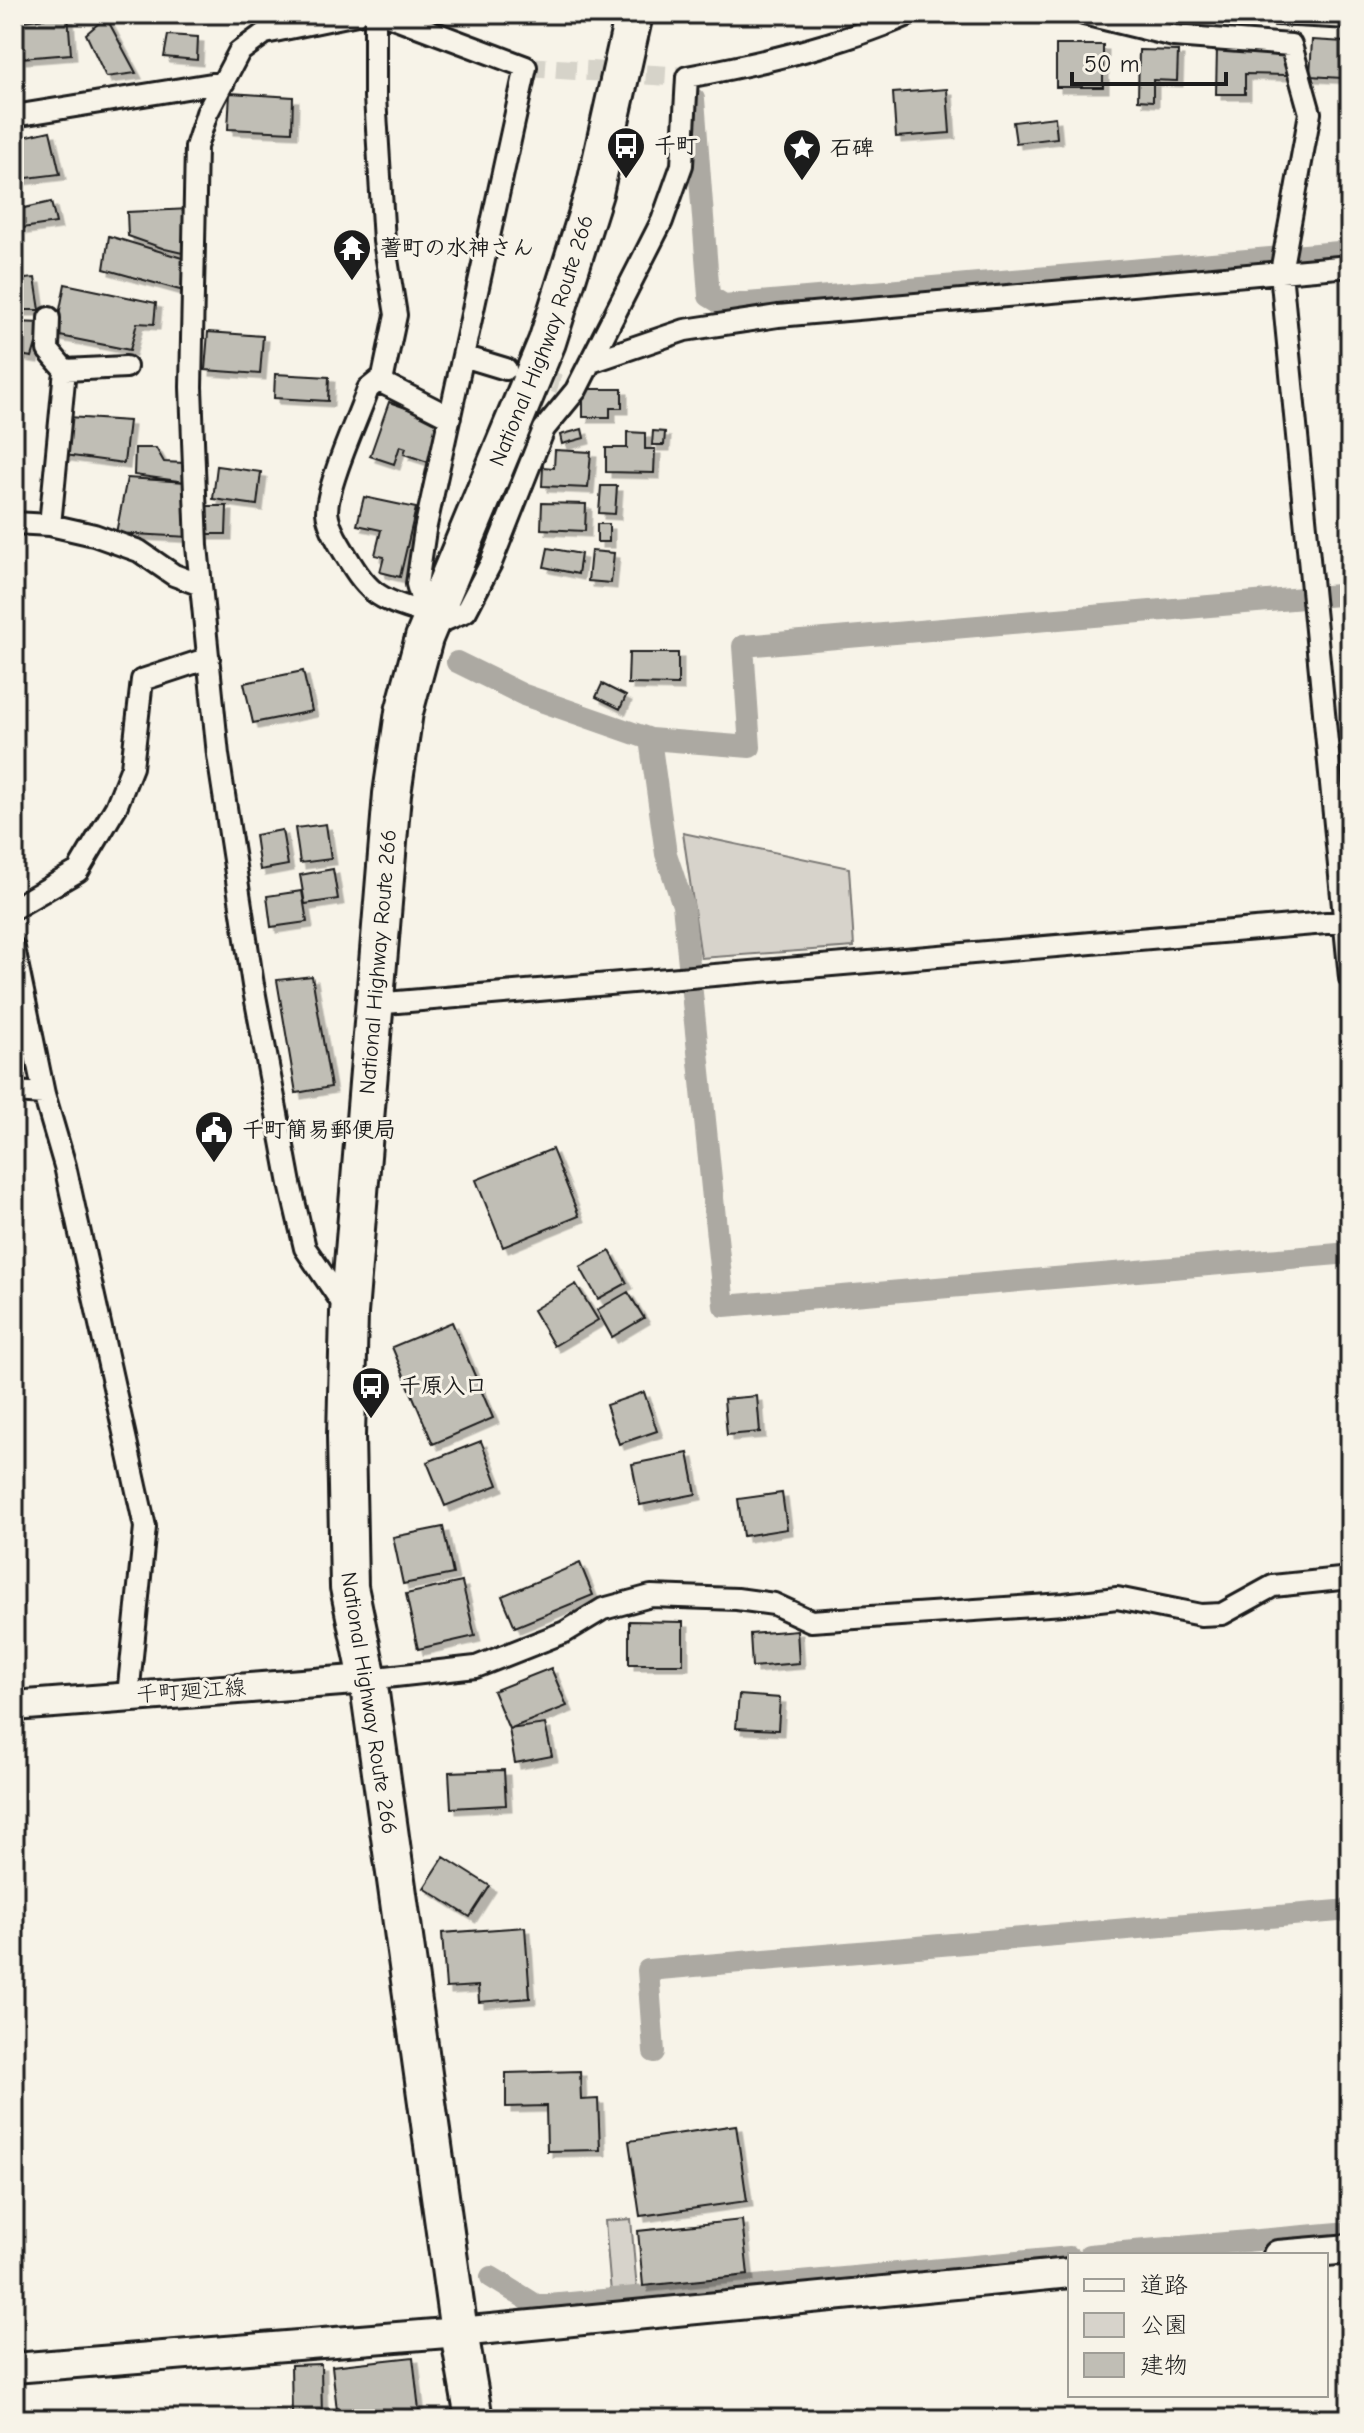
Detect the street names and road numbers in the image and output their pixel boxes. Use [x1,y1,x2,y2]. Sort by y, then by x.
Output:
street label: National Highway Route 266 [484,212,599,470]
street label: National Highway Route 266 [354,828,402,1095]
street label: National Highway Route 266 [335,1570,403,1836]
street label: 千町廻江線 [135,1674,247,1708]

